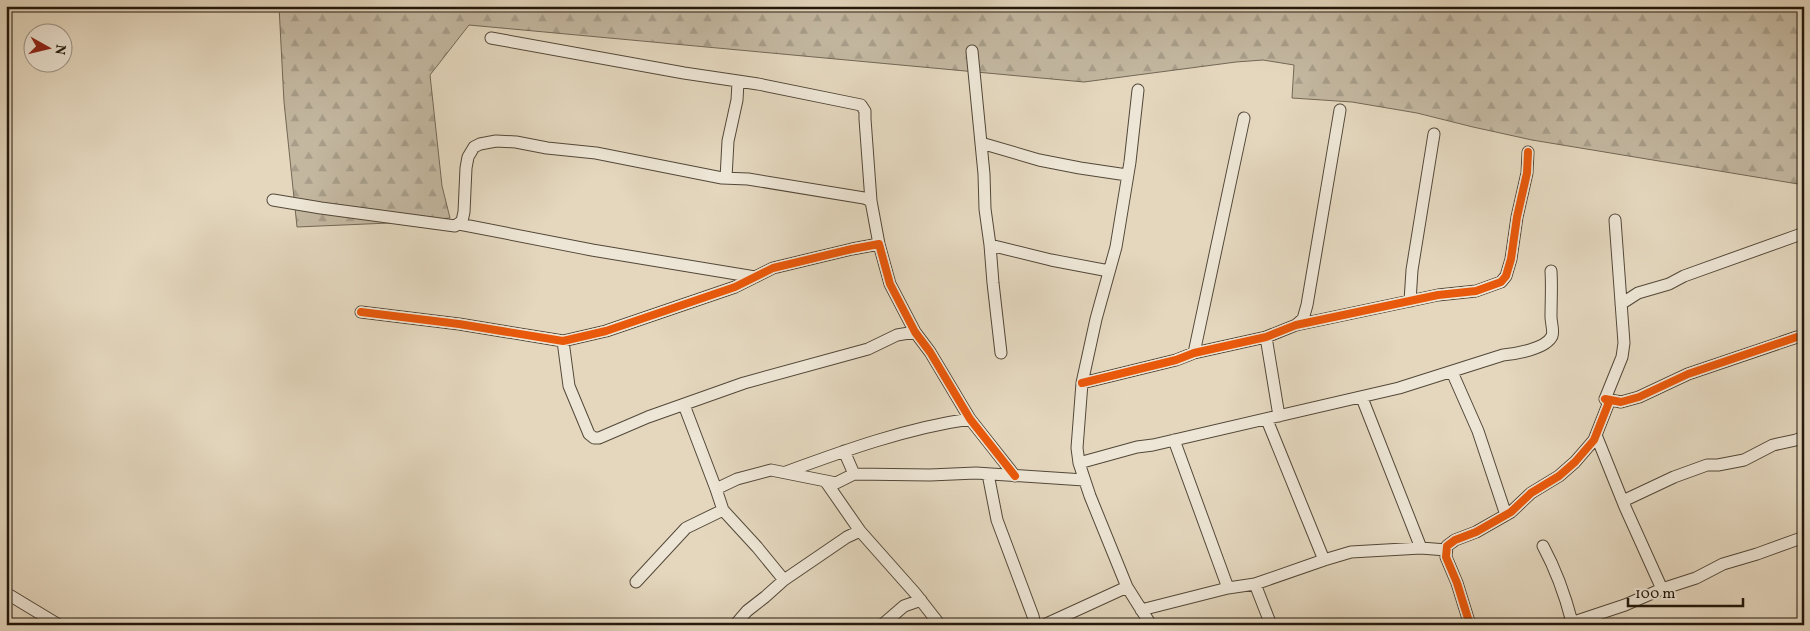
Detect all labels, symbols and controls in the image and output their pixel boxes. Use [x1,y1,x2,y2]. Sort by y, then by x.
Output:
north arrow [22,22,72,72]
text: N [49,43,70,56]
scale bar [1628,576,1742,608]
text: 100 m [1635,584,1675,605]

